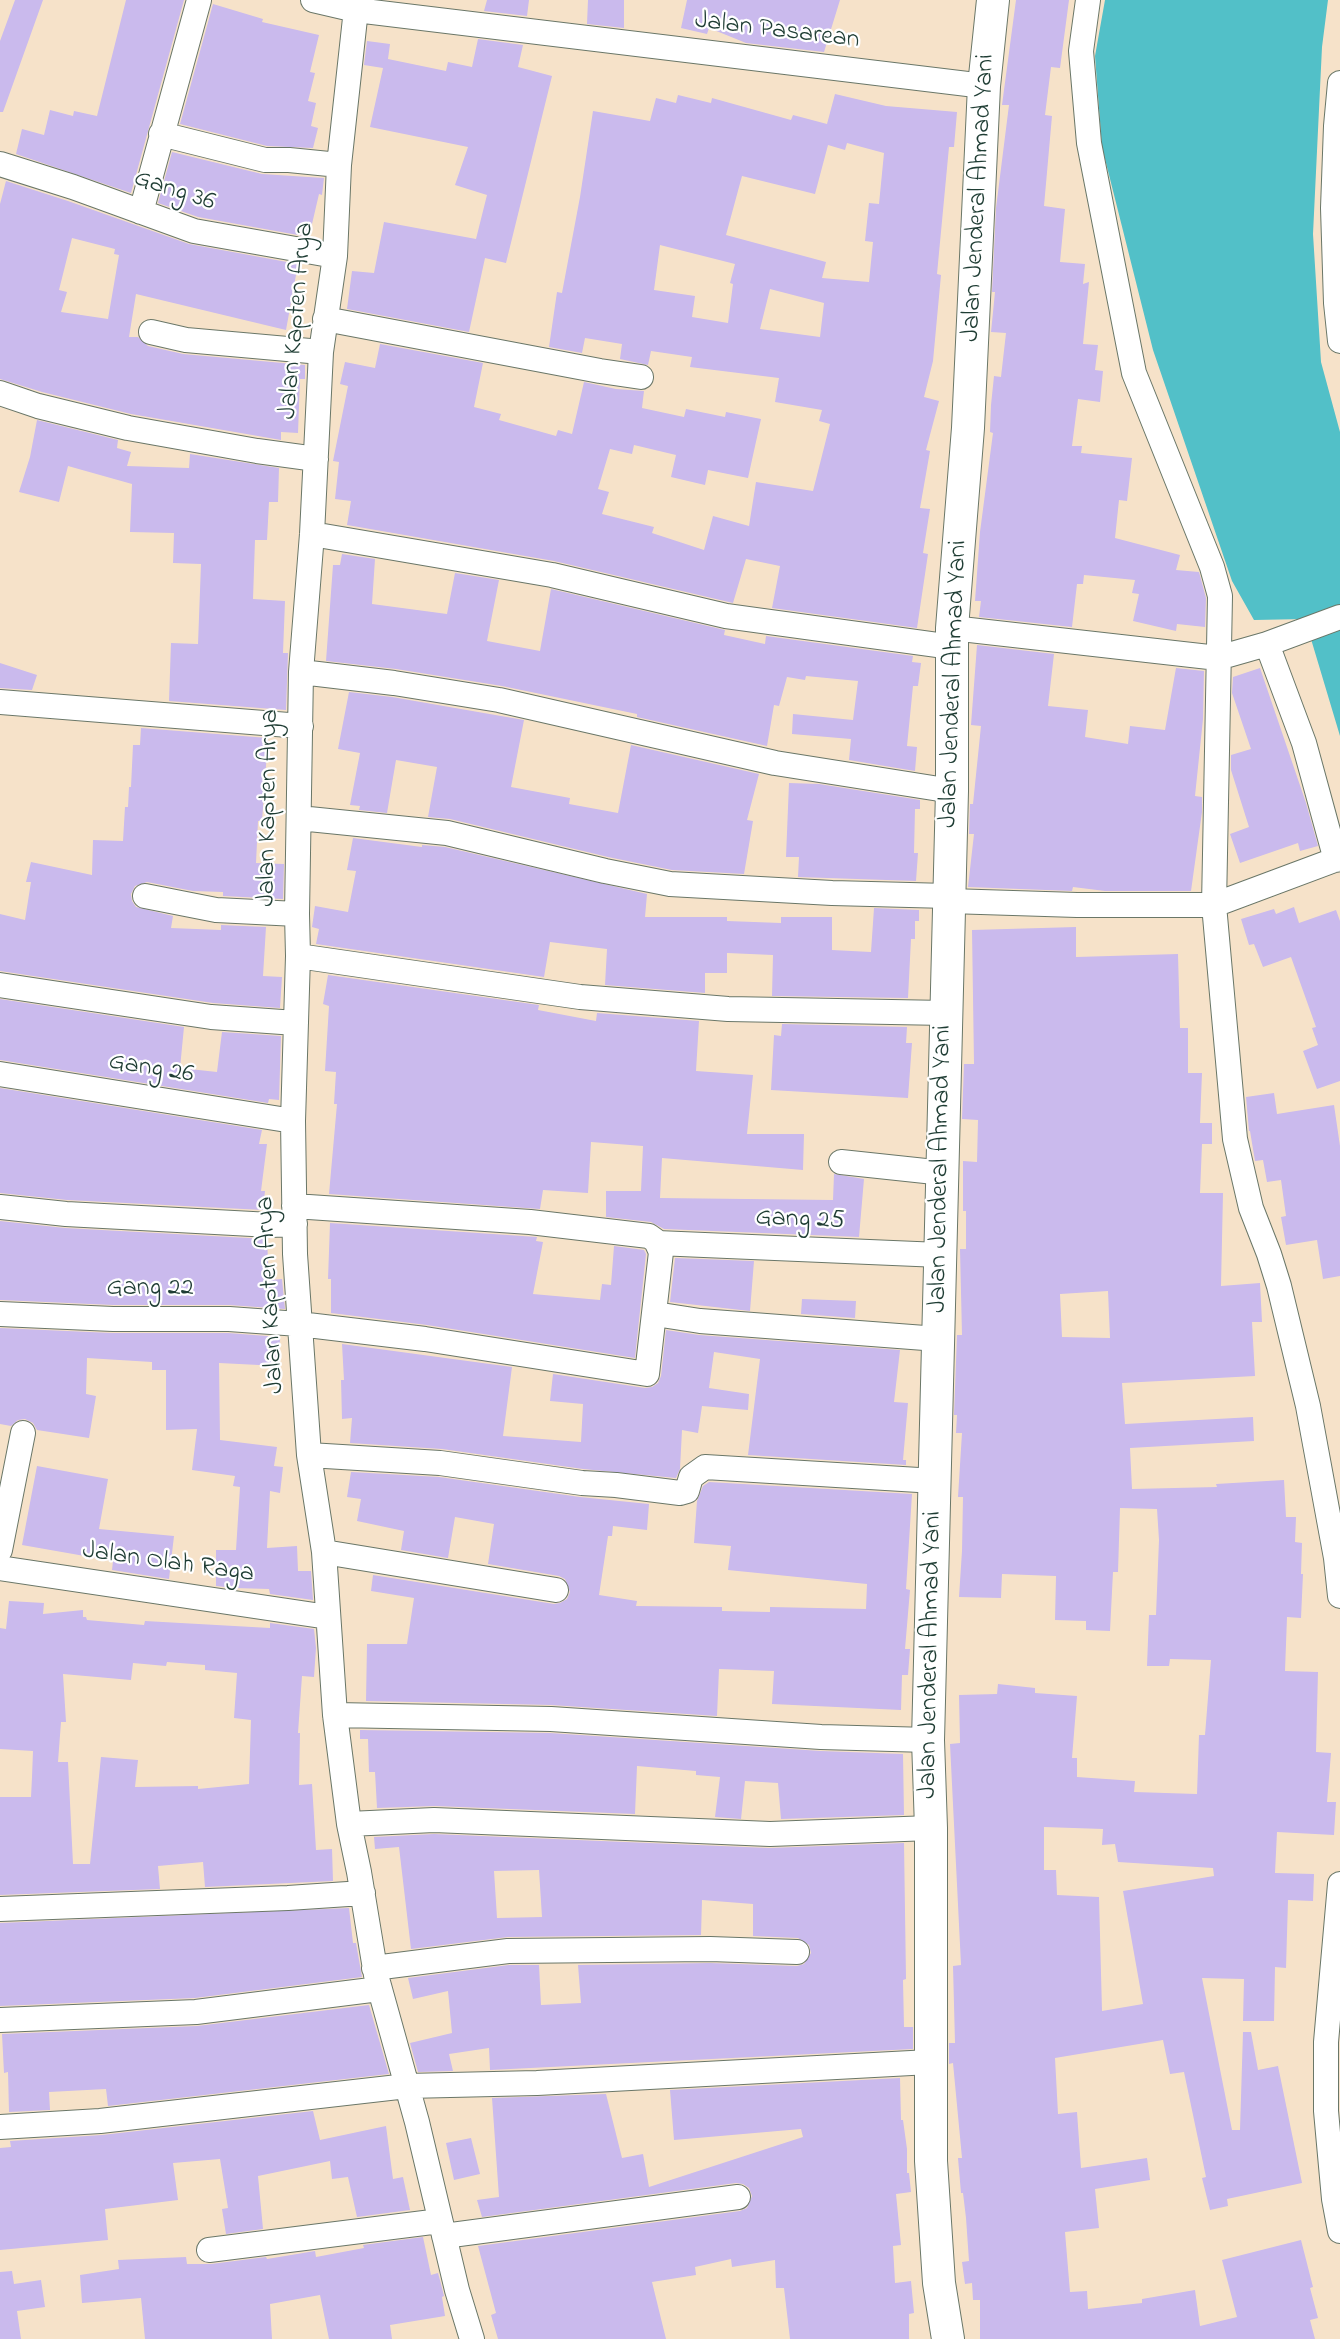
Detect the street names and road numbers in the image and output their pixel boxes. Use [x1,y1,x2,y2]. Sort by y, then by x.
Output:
street label: Jalan Pasarean [693,6,861,58]
street label: Jalan Jenderal Ahmad Yani [957,53,1003,343]
street label: Gang 36 [129,164,219,220]
street label: Jalan Kapten Arya [274,221,322,421]
street label: Jalan Jenderal Ahmad Yani [934,540,976,828]
street label: Jalan Kapten Arya [253,709,287,907]
street label: Jalan Jenderal Ahmad Yani [924,1025,960,1313]
street label: Gang 26 [106,1048,196,1092]
street label: Jalan Kapten Arya [251,1196,293,1394]
street label: Gang 25 [755,1204,845,1238]
street label: Gang 22 [106,1274,194,1306]
street label: Jalan Jenderal Ahmad Yani [914,1511,950,1799]
street label: Jalan Olah Raga [80,1537,256,1591]

